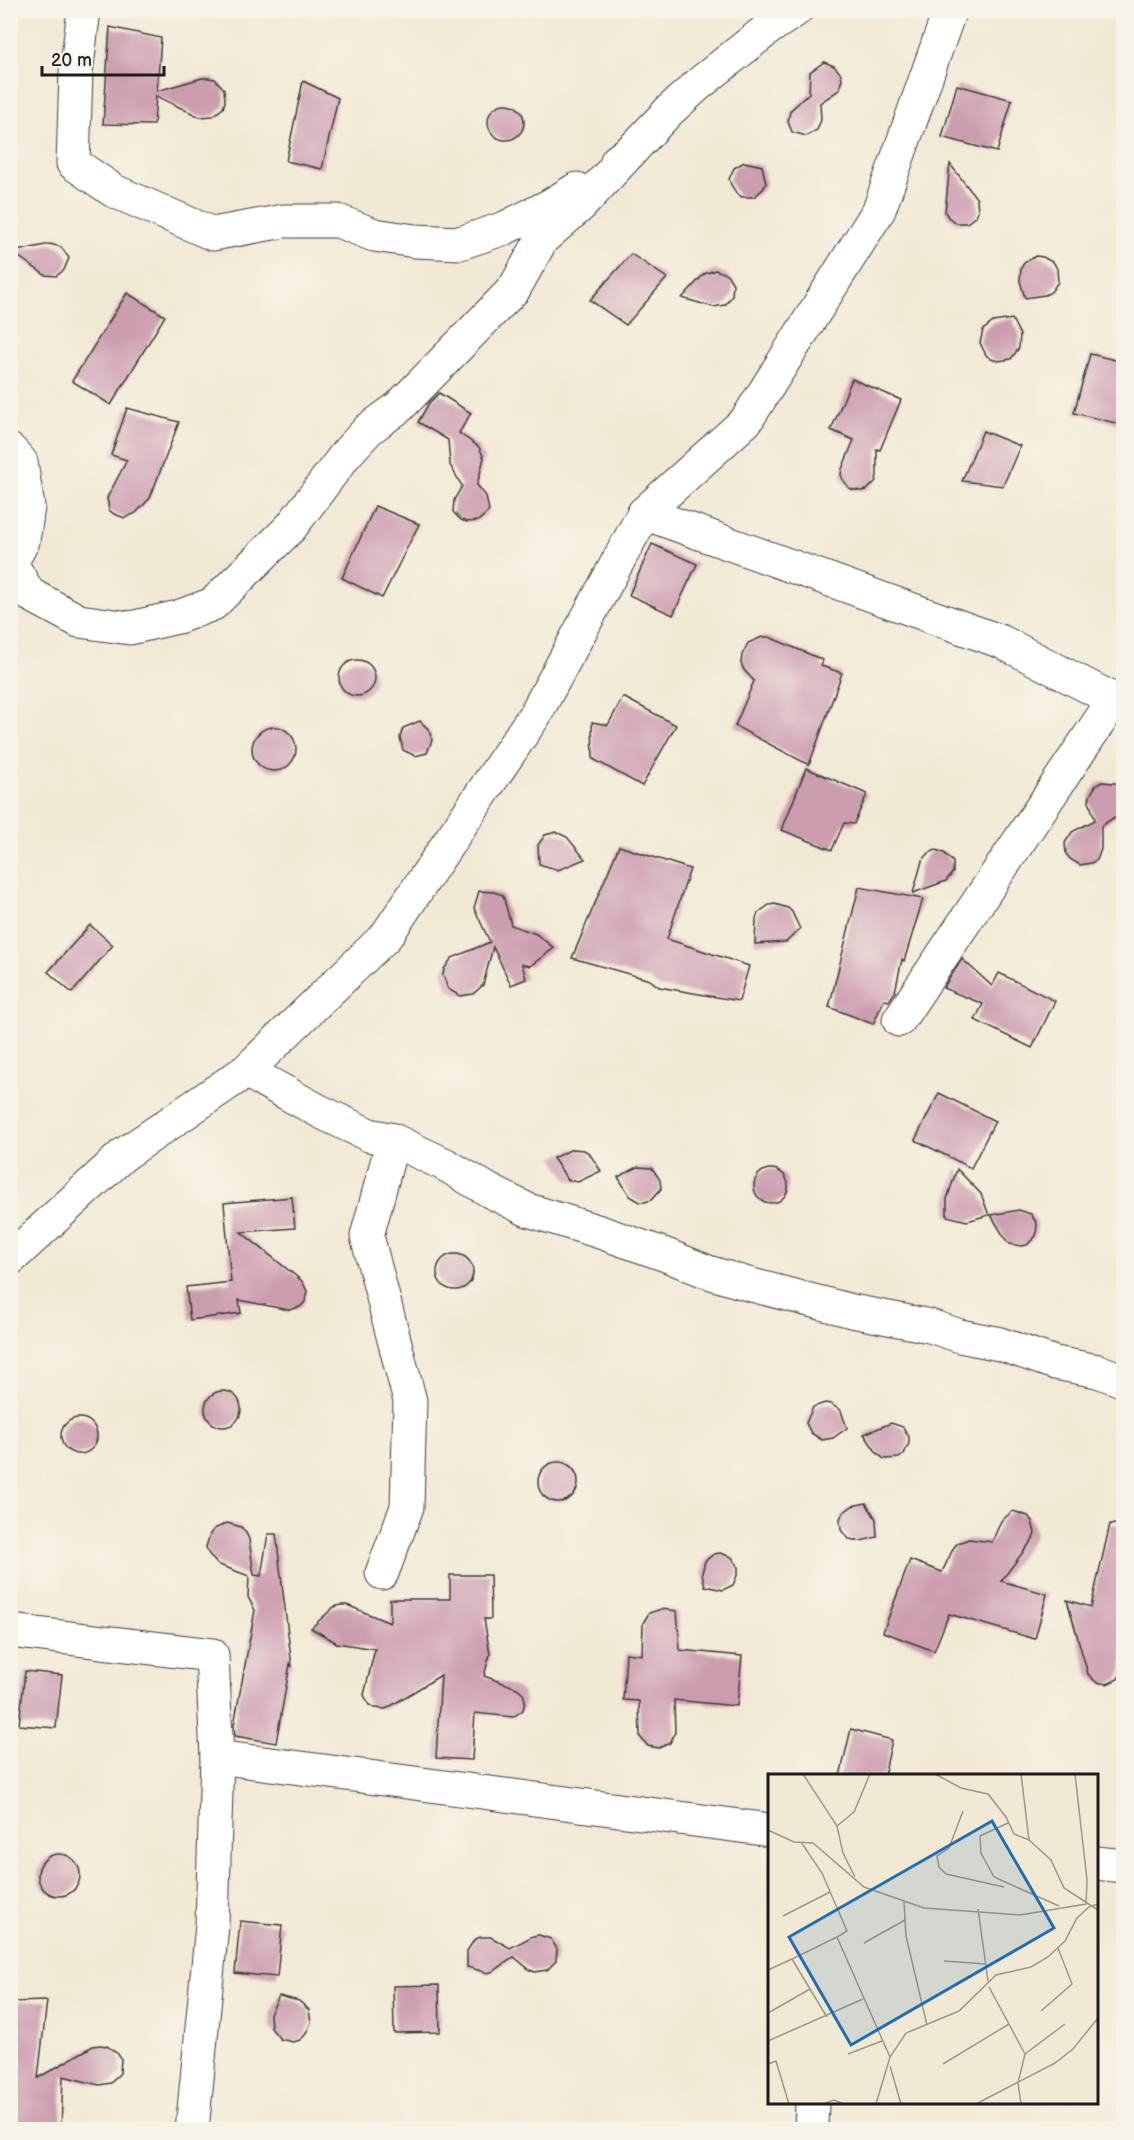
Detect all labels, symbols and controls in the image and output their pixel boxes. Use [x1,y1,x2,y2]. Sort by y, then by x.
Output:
scale bar [42,39,164,77]
text: 20 m [51,50,92,71]
inset map [768,1774,1098,2104]

